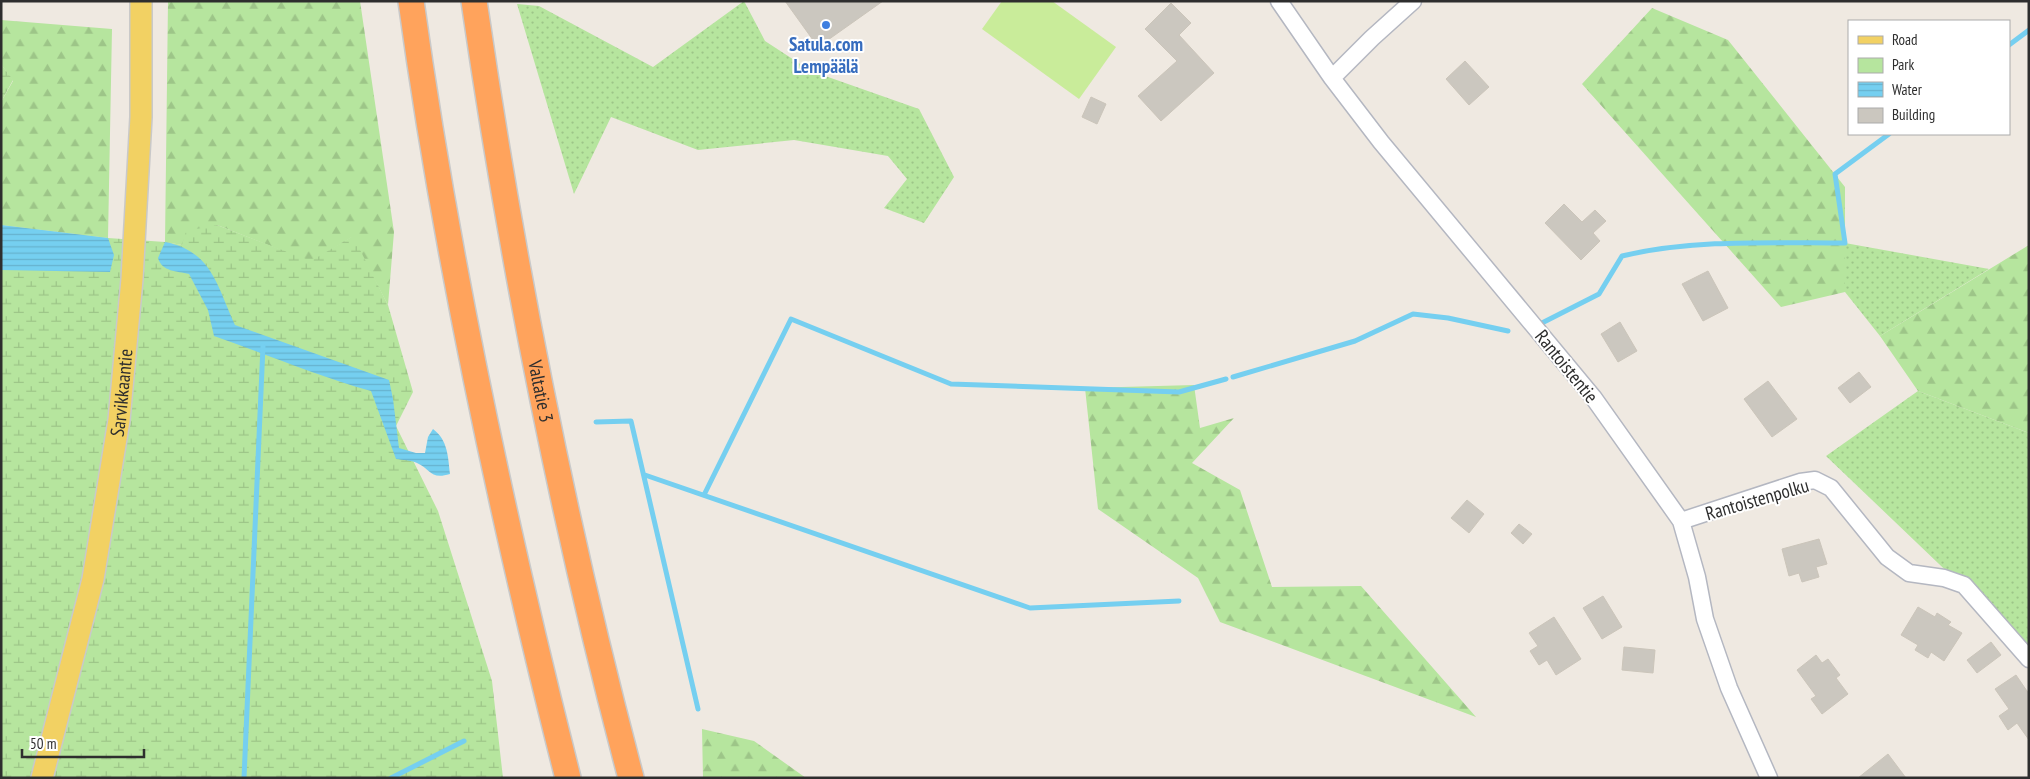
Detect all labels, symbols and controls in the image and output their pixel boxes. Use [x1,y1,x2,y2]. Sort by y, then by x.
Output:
marker: Satula.com Lempäälä [820,19,832,31]
legend [1848,20,2010,135]
text: Road [1892,30,1918,49]
place label: Satula.com Lempäälä [789,32,863,78]
text: Park [1892,55,1914,74]
text: Water [1892,80,1923,99]
text: Building [1892,105,1935,124]
street label: Rantoistentie [1530,325,1604,408]
street label: Sarvikkaantie [104,348,138,438]
street label: Valtatie 3 [523,357,559,424]
street label: Rantoistenpolku [1702,473,1812,525]
scale bar [22,726,145,758]
text: 50 m [30,734,56,753]

